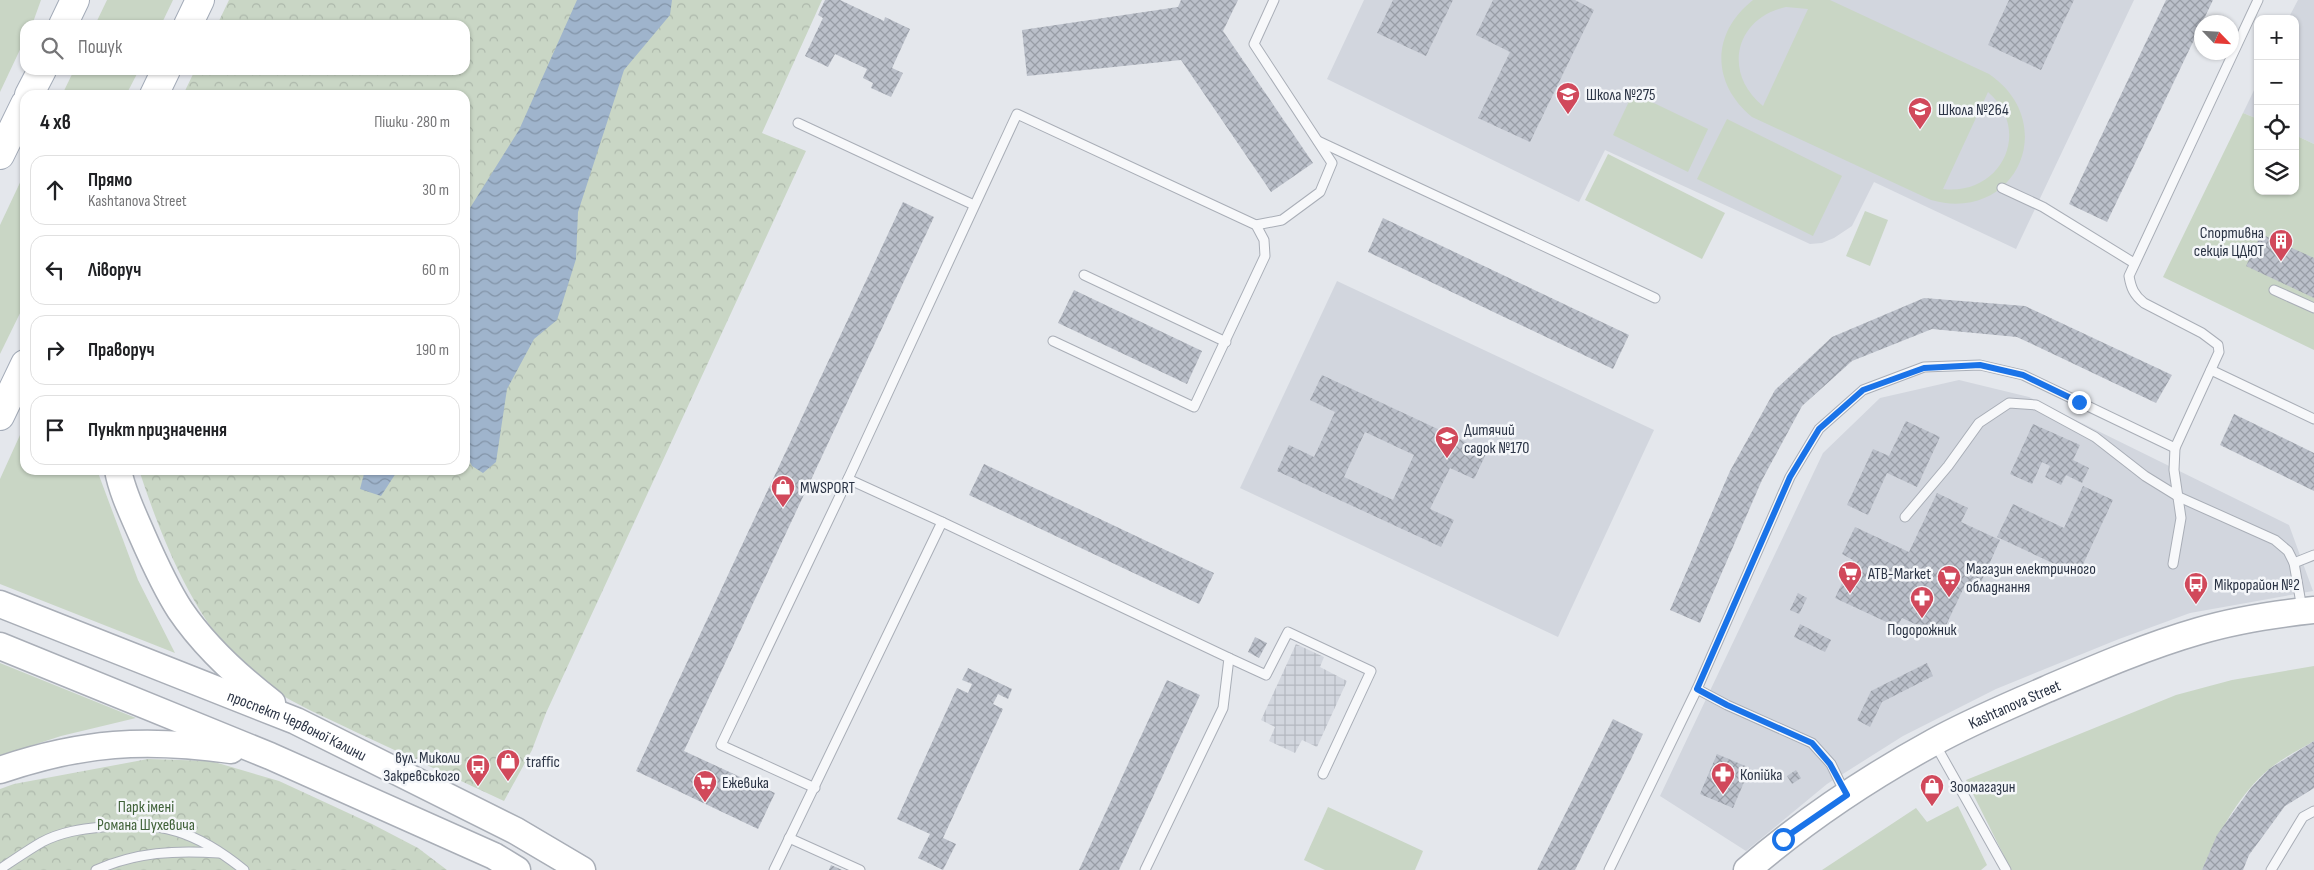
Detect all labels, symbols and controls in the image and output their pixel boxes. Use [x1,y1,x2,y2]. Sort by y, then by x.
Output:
north arrow [2194,15,2239,60]
map controls [2254,15,2299,195]
button: + [2254,15,2299,60]
search box [20,20,470,75]
icon: search [38,34,66,62]
text: Пошук [78,36,122,59]
button: − [2254,60,2299,105]
school or university icon: Школа №275 [1555,81,1581,115]
place label: Школа №275 [1586,86,1655,105]
school or university icon: Школа №264 [1907,96,1933,130]
place label: Школа №264 [1938,101,2009,120]
button: locate [2254,105,2299,150]
text: 4 хв [40,110,71,135]
text: Пішки · 280 m [374,113,450,132]
button: layers [2254,150,2299,195]
text: Прямо [88,169,132,192]
icon: ahead [41,176,69,204]
text: 30 m [422,181,449,200]
text: Kashtanova Street [88,192,187,211]
place label: Спортивна секція ЦДЮТ [2194,224,2264,261]
building icon: Спортивна секція ЦДЮТ [2268,228,2294,262]
icon: left [41,256,69,284]
text: Ліворуч [88,259,141,282]
text: 60 m [422,261,449,280]
icon: right [41,336,69,364]
text: Праворуч [88,339,155,362]
text: 190 m [416,341,449,360]
route end [2068,391,2091,414]
icon: arrive [41,416,69,444]
text: Пункт призначення [88,419,227,442]
place label: Дитячий садок №170 [1464,421,1529,458]
school or university icon: Дитячий садок №170 [1434,425,1460,459]
shop icon: MWSPORT [770,474,796,508]
place label: MWSPORT [800,479,856,498]
supermarket icon: ATB-Market [1837,560,1863,594]
place label: Магазин електричного обладнання [1966,560,2096,597]
supermarket icon: Магазин електричного обладнання [1936,564,1962,598]
place label: ATB-Market [1867,565,1931,584]
bus stop icon: Мікрорайон №2 [2183,571,2209,605]
place label: Мікрорайон №2 [2214,576,2300,595]
pharmacy icon: Подорожник [1909,585,1935,619]
place label: Подорожник [1887,621,1958,640]
street label: Kashtanova Street [1966,676,2064,734]
street label: проспект Червоної Калини [224,687,369,766]
shop icon: traffic [495,748,521,782]
place label: вул. Миколи Закревського [383,749,460,786]
bus stop icon: вул. Миколи Закревського [465,753,491,787]
place label: traffic [526,753,560,772]
pharmacy icon: Копійка [1710,761,1736,795]
place label: Копійка [1740,766,1782,785]
supermarket icon: Ежевика [692,769,718,803]
shop icon: Зоомагазин [1919,773,1945,807]
place label: Ежевика [722,774,769,793]
place label: Зоомагазин [1950,778,2016,797]
park label: Парк імені Романа Шухевича [97,798,195,835]
route start [1772,828,1795,851]

